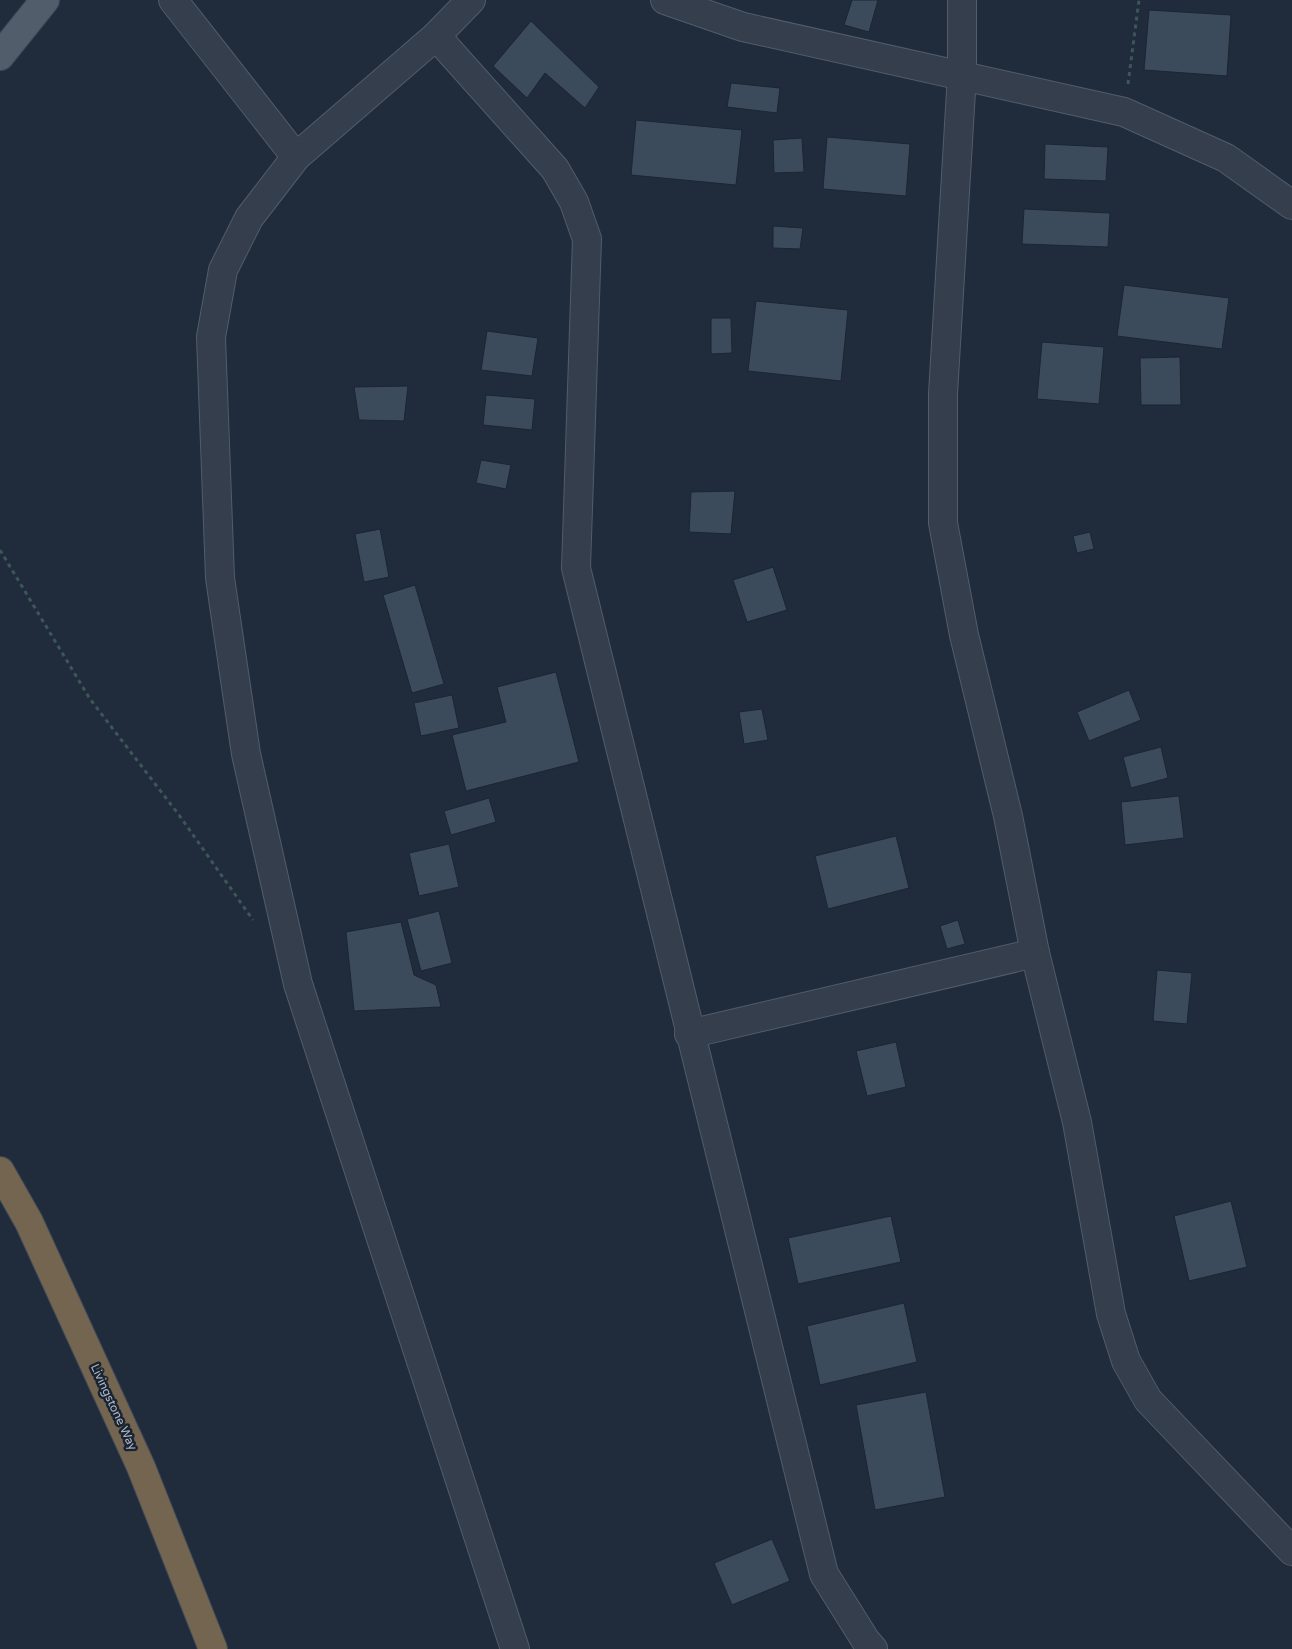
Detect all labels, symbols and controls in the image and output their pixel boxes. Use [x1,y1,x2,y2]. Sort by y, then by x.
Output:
street label: Livingstone Way [88,1362,140,1453]

